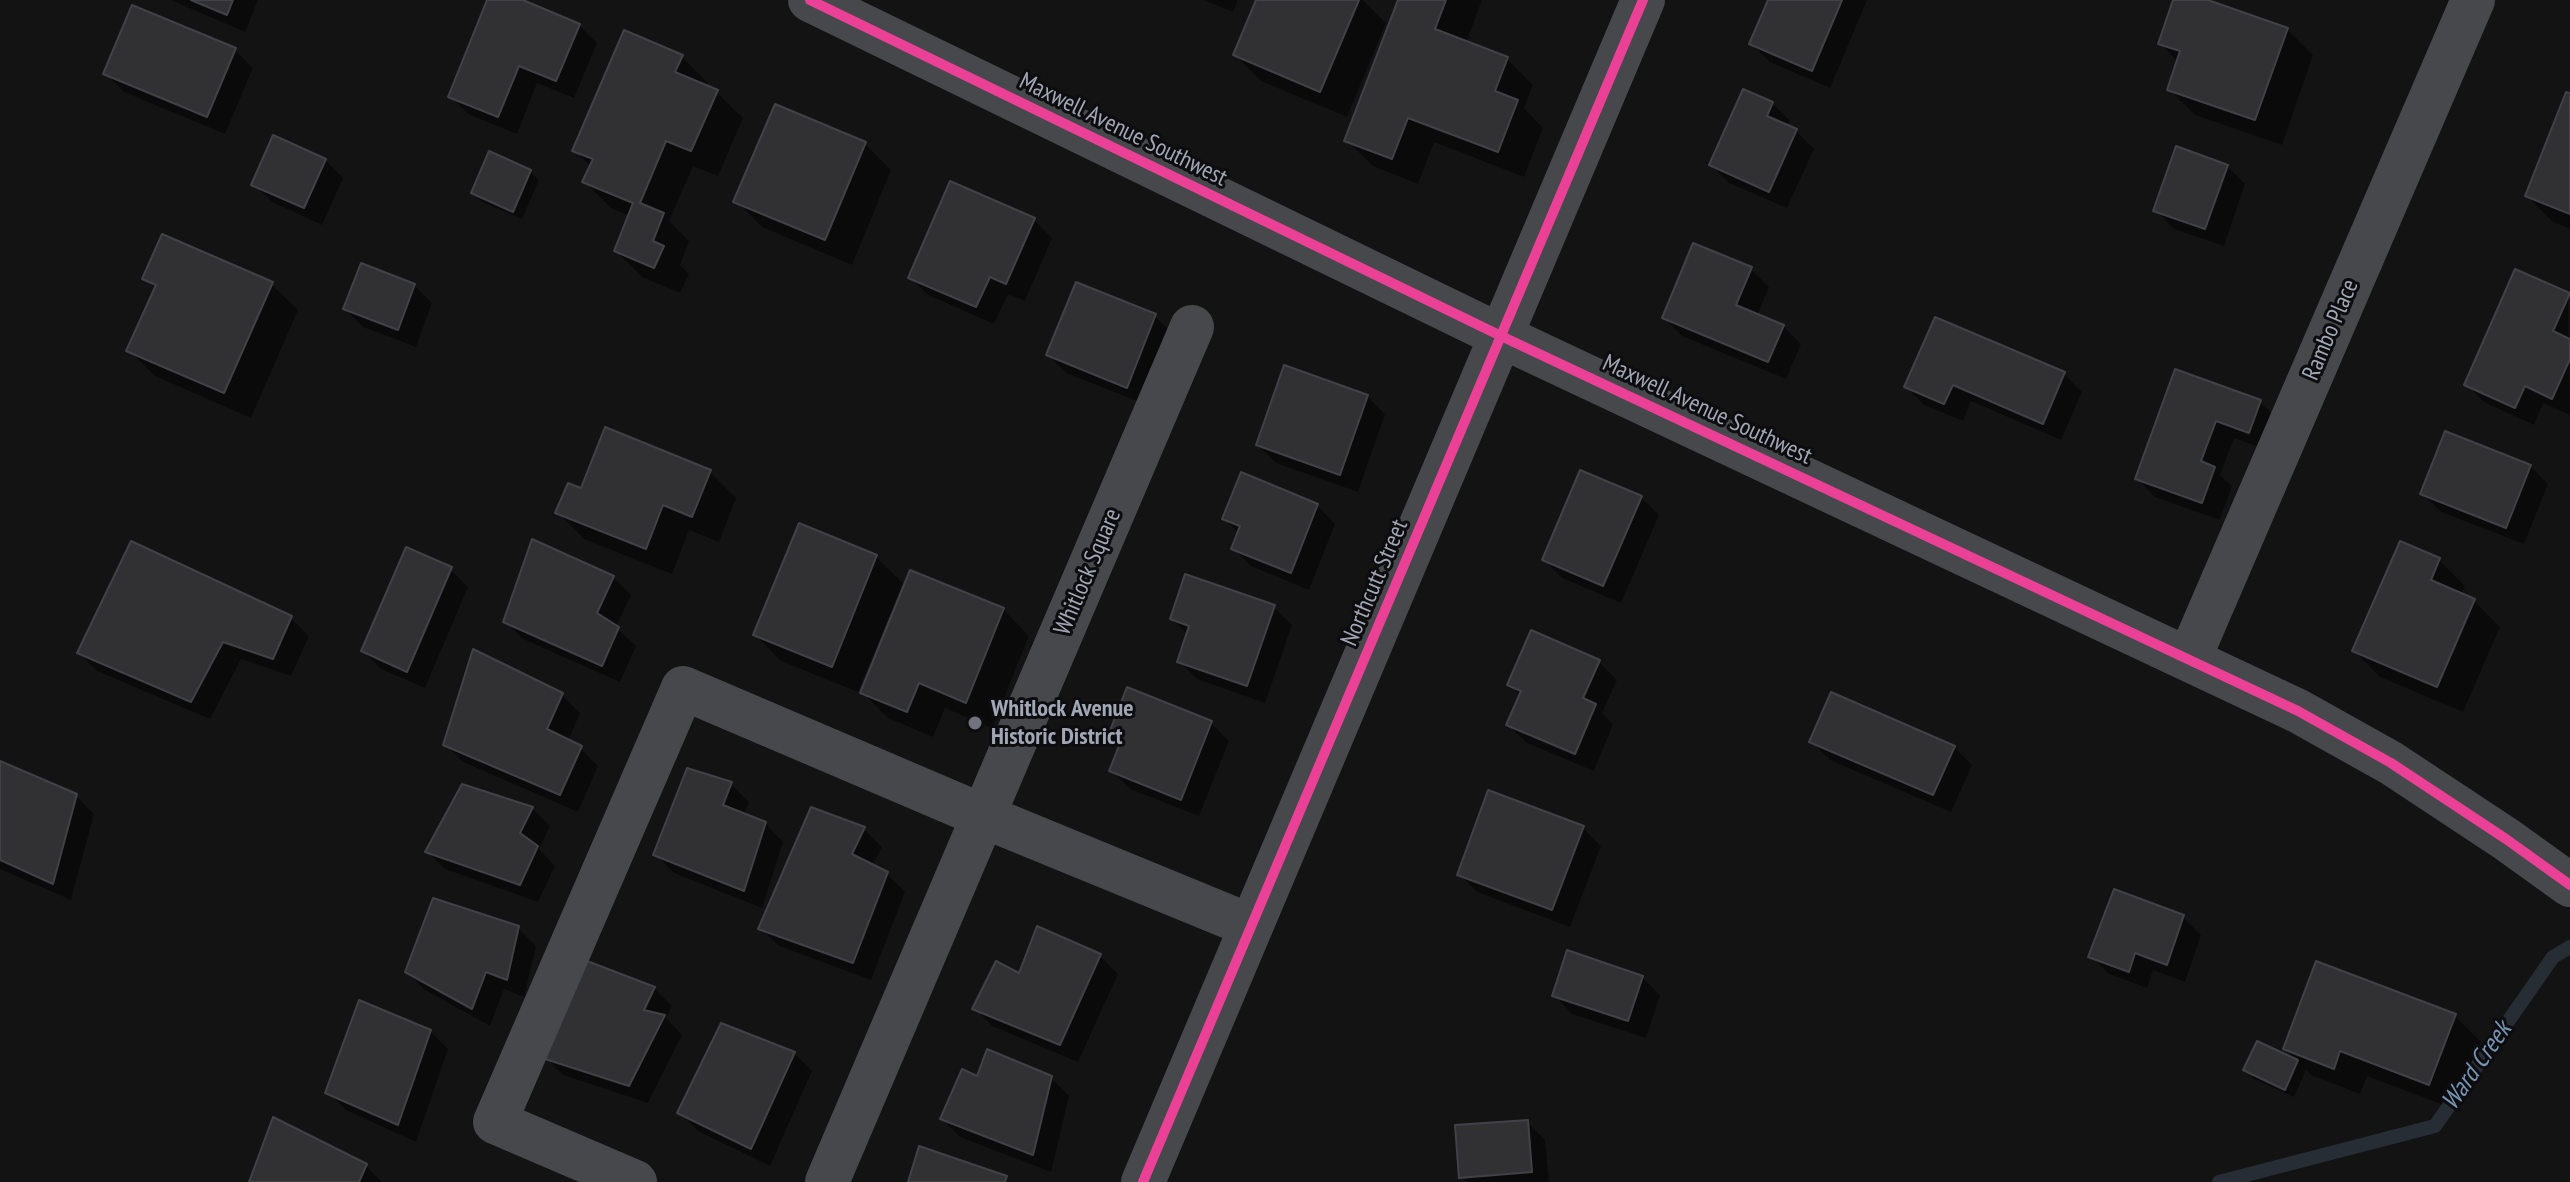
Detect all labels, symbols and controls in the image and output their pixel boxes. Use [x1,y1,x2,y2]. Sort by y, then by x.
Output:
street label: Maxwell Avenue Southwest [1014,67,1232,193]
street label: Rambo Place [2297,275,2365,385]
street label: Maxwell Avenue Southwest [1598,349,1816,471]
street label: Whitlock Square [1048,504,1128,640]
street label: Northcutt Street [1335,515,1415,651]
place label: Whitlock Avenue Historic District [991,695,1133,751]
marker: Whitlock Avenue Historic District [966,714,984,732]
water label: Ward Creek [2435,1016,2519,1116]

